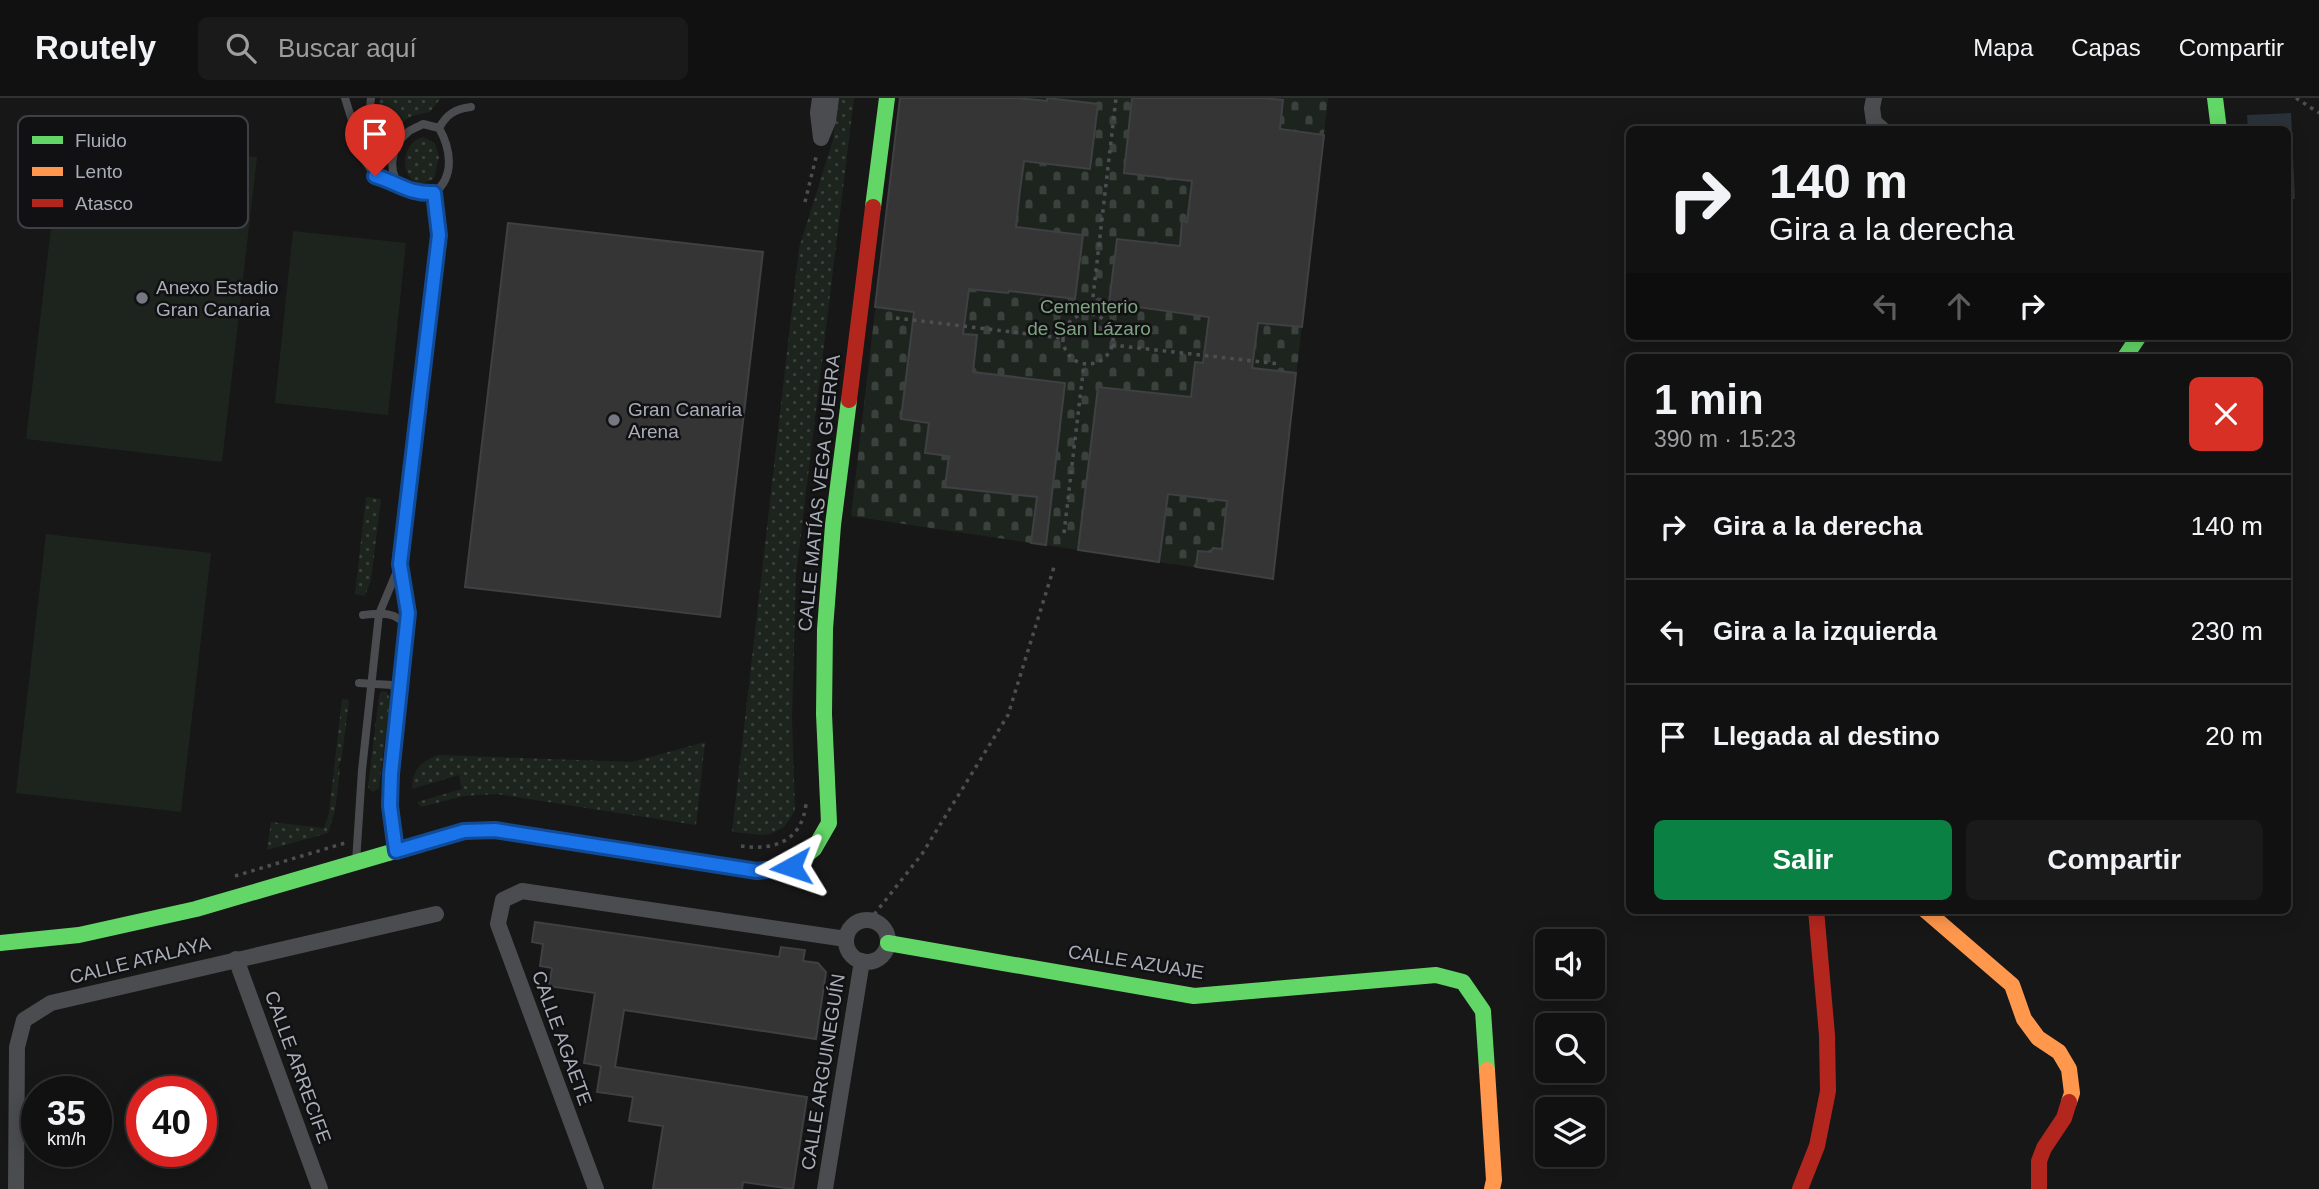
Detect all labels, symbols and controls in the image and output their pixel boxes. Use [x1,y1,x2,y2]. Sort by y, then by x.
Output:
search box [198,17,688,80]
text: Routely [35,29,156,66]
icon: search [222,29,260,67]
text: Buscar aquí [278,33,417,63]
text: Mapa [1973,34,2033,61]
text: Capas [2071,34,2141,61]
text: Compartir [2179,34,2284,61]
pin [345,104,405,176]
icon: arrive [356,115,394,153]
legend [18,116,248,228]
text: Fluido [75,130,127,151]
icon: right [1654,154,1745,245]
text: 140 m [1769,154,1908,208]
text: Lento [75,161,123,182]
text: Atasco [75,193,133,214]
text: Gira a la derecha [1769,211,2014,247]
place label: Anexo Estadio Gran Canaria [156,277,279,320]
icon: left [1867,287,1905,325]
icon: ahead [1940,287,1978,325]
icon: right [2013,287,2051,325]
marker: Anexo Estadio Gran Canaria [134,290,150,306]
park label: Cementerio de San Lázaro [1027,296,1151,339]
street label: CALLE MATÍAS VEGA GUERRA [794,353,844,633]
text: 1 min [1654,376,1764,423]
button: close [2189,377,2263,451]
place label: Gran Canaria Arena [628,399,742,442]
marker: Gran Canaria Arena [606,412,622,428]
text: 390 m · 15:23 [1654,426,1796,452]
icon: right [1654,508,1692,546]
text: Gira a la derecha [1713,511,1923,541]
text: 140 m [2191,511,2263,541]
icon: left [1654,613,1692,651]
text: Gira a la izquierda [1713,616,1937,646]
text: 230 m [2191,616,2263,646]
icon: arrive [1654,718,1692,756]
text: Llegada al destino [1713,721,1940,751]
text: 20 m [2205,721,2263,751]
button: Salir [1654,820,1952,900]
button: Compartir [1966,820,2263,900]
position arrow [754,830,828,904]
map controls [1535,929,1605,1167]
button: sound [1535,929,1605,999]
street label: CALLE ATALAYA [67,932,213,988]
street label: CALLE AZUAJE [1067,941,1205,983]
street label: CALLE AGAETE [528,968,596,1108]
street label: CALLE ARGUINEGUÍN [797,972,849,1172]
street label: CALLE ARRECIFE [261,988,335,1146]
button: search [1535,1013,1605,1083]
speed limit sign: 40 [126,1076,217,1167]
text: 35 [47,1093,86,1132]
button: layers [1535,1097,1605,1167]
text: km/h [47,1129,86,1149]

